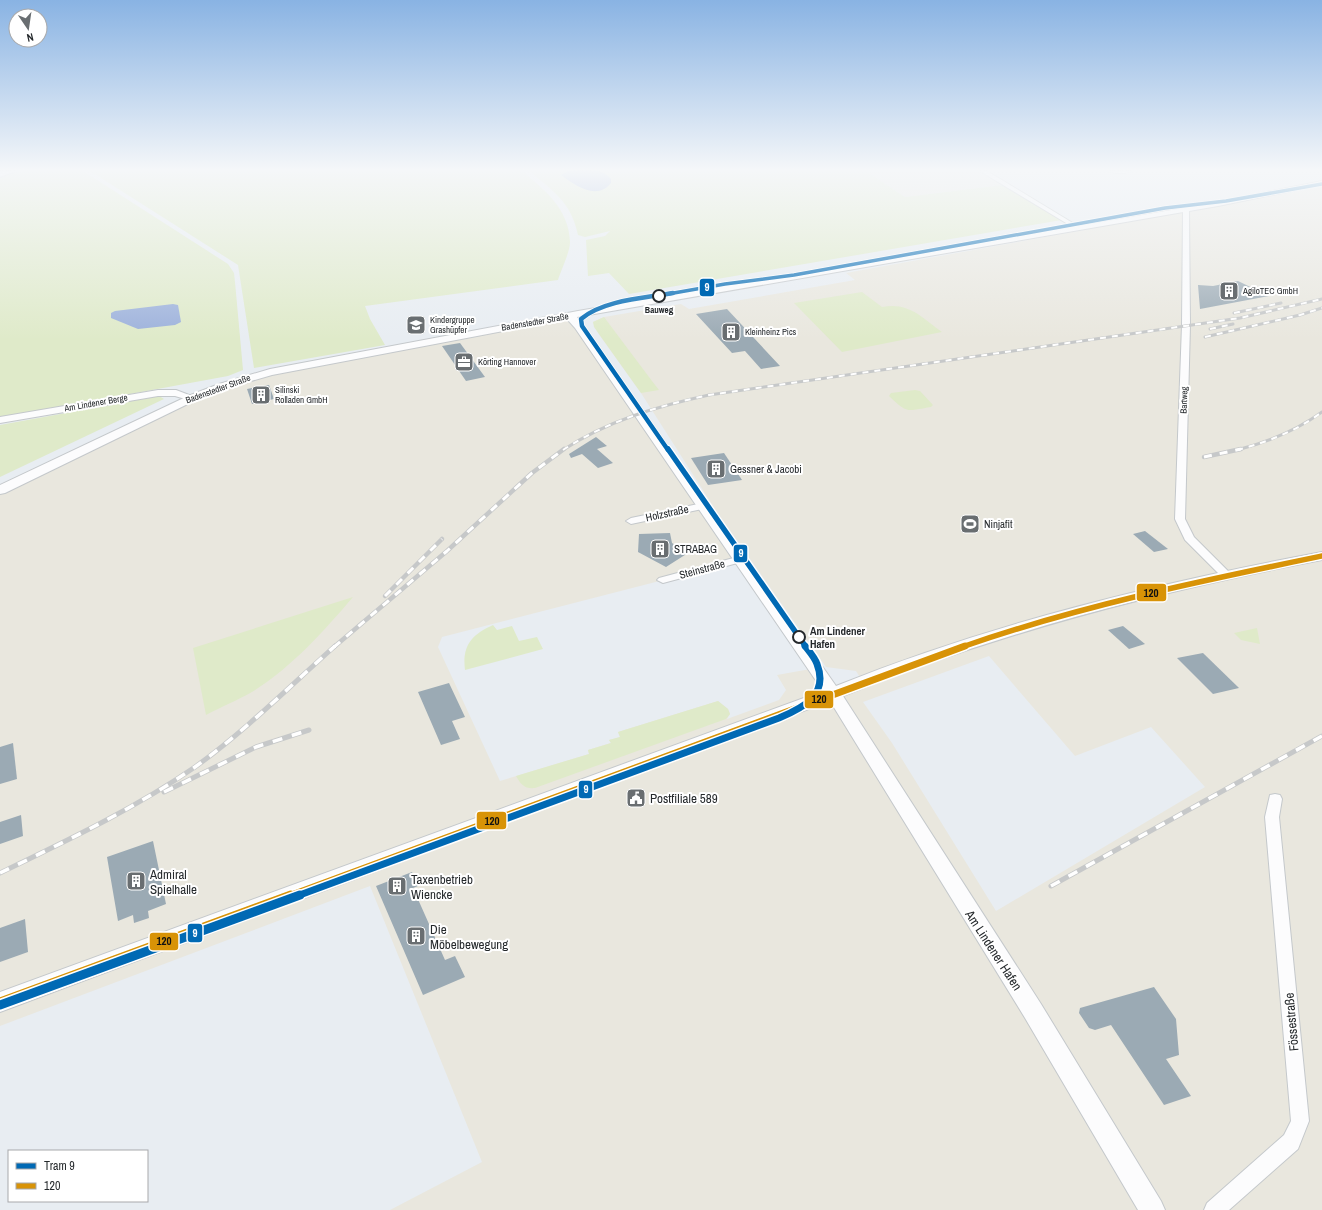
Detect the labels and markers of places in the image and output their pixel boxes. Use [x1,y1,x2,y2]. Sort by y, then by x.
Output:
building icon: AgiloTEC GmbH [1218,280,1240,302]
place label: AgiloTEC GmbH [1242,285,1298,297]
marker: Bauweg [652,289,666,303]
place label: Bauweg [645,304,674,316]
school or university icon: Kindergruppe Grashüpfer [405,314,427,336]
place label: Kindergruppe Grashüpfer [430,314,475,336]
building icon: Kleinheinz Pics [720,321,742,343]
place label: Kleinheinz Pics [745,326,797,338]
office icon: Körting Hannover [453,351,475,373]
place label: Körting Hannover [478,356,536,368]
building icon: Silinski Rolladen GmbH [250,384,272,406]
place label: Silinski Rolladen GmbH [275,384,328,406]
building icon: Gessner & Jacobi [705,458,727,480]
place label: Gessner & Jacobi [730,462,802,476]
sports icon: Ninjafit [959,513,981,535]
place label: Ninjafit [984,517,1013,531]
building icon: STRABAG [649,538,671,560]
place label: STRABAG [674,542,717,556]
place label: Am Lindener Hafen [810,624,866,651]
marker: Am Lindener Hafen [792,630,806,644]
public building icon: Postfiliale 589 [625,787,647,809]
place label: Postfiliale 589 [650,790,718,807]
place label: Admiral Spielhalle [149,866,197,898]
building icon: Admiral Spielhalle [125,870,147,892]
place label: Taxenbetrieb Wiencke [411,871,473,903]
building icon: Taxenbetrieb Wiencke [386,875,408,897]
place label: Die Möbelbewegung [430,921,508,953]
building icon: Die Möbelbewegung [405,925,427,947]

